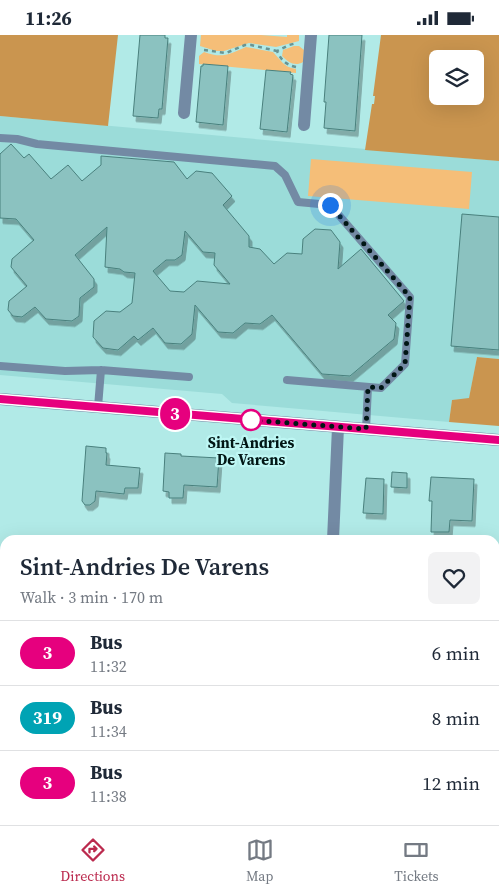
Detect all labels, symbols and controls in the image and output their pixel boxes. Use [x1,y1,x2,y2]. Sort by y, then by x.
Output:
text: 11:26 [25,5,72,31]
map controls [429,50,484,105]
button: layers [429,50,484,105]
your location [318,193,343,218]
line badge: 3 [159,398,191,430]
text: 3 [170,401,180,426]
marker: Sint-Andries De Varens [240,409,262,431]
place label: Sint-Andries De Varens [208,432,294,470]
text: Sint-Andries De Varens [20,550,269,583]
button: heart [428,552,480,604]
text: Walk · 3 min · 170 m [20,586,163,608]
text: Bus [90,629,122,655]
text: 3 [43,640,52,665]
text: 6 min [432,640,480,666]
text: 11:32 [90,655,127,677]
text: Bus [90,694,122,720]
text: 319 [33,705,62,730]
text: 8 min [432,705,480,731]
text: 11:34 [90,720,127,742]
text: Bus [90,759,122,785]
text: 3 [43,770,52,795]
text: 12 min [422,770,480,796]
text: 11:38 [90,785,127,807]
tab: Directions [60,836,125,886]
tab: Map [246,836,274,886]
tab: Tickets [394,836,439,886]

